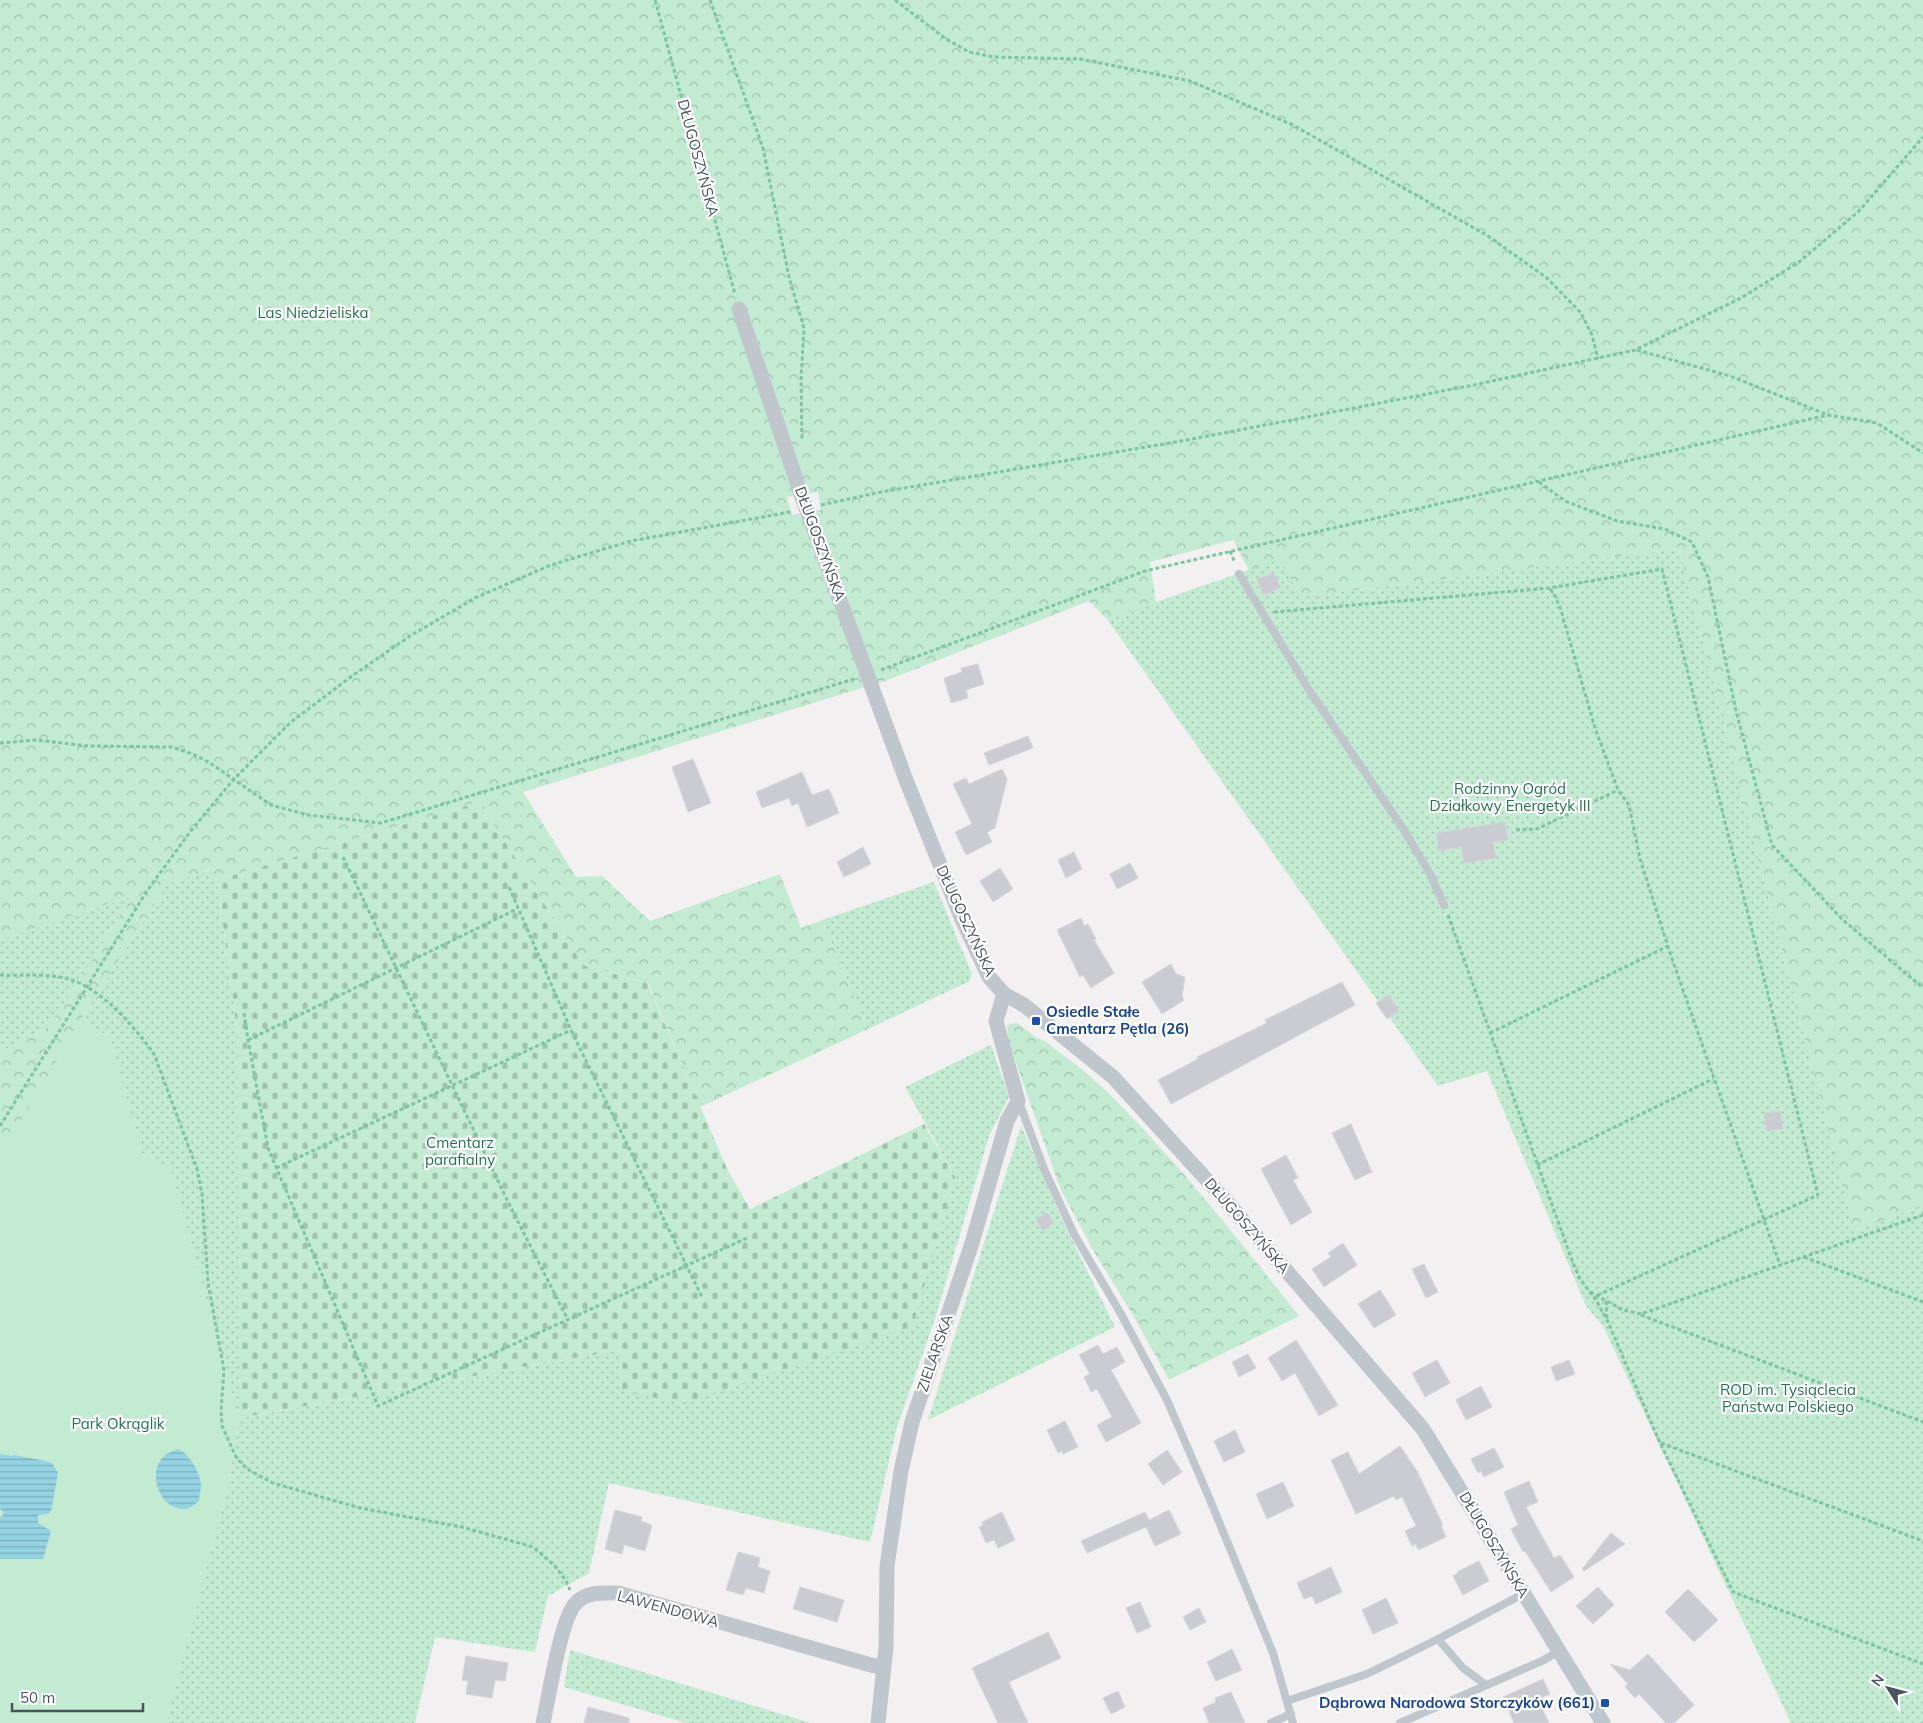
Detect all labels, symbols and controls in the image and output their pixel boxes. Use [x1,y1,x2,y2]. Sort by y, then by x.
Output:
street label: DŁUGOSZYŃSKA [674,97,723,219]
park label: Las Niedzieliska [257,303,369,322]
street label: DŁUGOSZYŃSKA [791,484,850,604]
park label: Rodzinny Ogród Działkowy Energetyk III [1429,779,1591,815]
street label: DŁUGOSZYŃSKA [932,862,1001,979]
place label: Osiedle Stałe Cmentarz Pętla (26) [1046,1002,1189,1038]
marker: Osiedle Stałe Cmentarz Pętla (26) [1030,1015,1042,1027]
park label: Cmentarz parafialny [425,1133,495,1169]
street label: DŁUGOSZYŃSKA [1201,1174,1294,1277]
street label: ZIELARSKA [912,1312,957,1394]
park label: ROD im. Tysiąclecia Państwa Polskiego [1720,1380,1856,1416]
park label: Park Okrąglik [71,1414,165,1433]
street label: DŁUGOSZYŃSKA [1455,1488,1534,1601]
street label: LAWENDOWA [615,1586,721,1631]
north arrow [1863,1663,1913,1713]
text: N [1867,1671,1888,1690]
scale bar [12,1680,144,1712]
text: 50 m [20,1688,55,1707]
place label: Dąbrowa Narodowa Storczyków (661) [1319,1693,1595,1712]
marker: Dąbrowa Narodowa Storczyków (661) [1599,1697,1611,1709]

